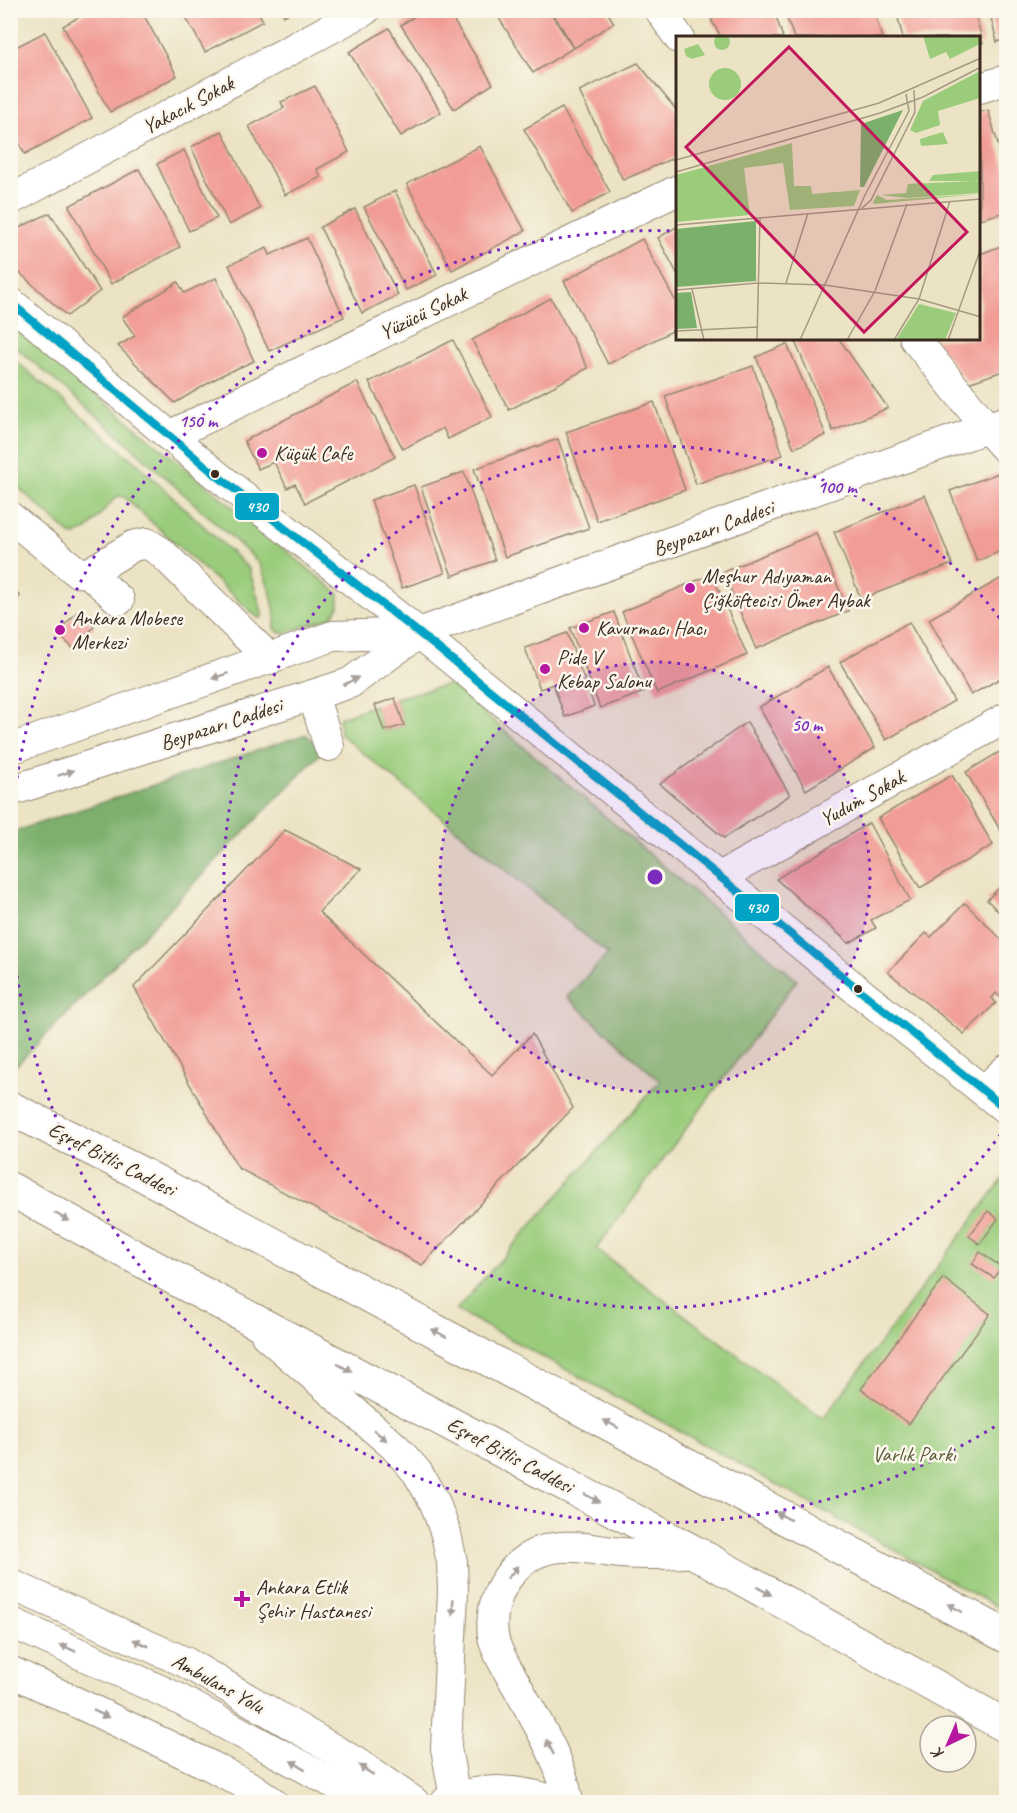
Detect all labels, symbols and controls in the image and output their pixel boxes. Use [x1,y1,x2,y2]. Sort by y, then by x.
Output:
inset map [676,36,981,340]
street label: Yakacık Sokak [138,70,239,140]
street label: Yüzücü Sokak [375,280,472,345]
text: 150 m [179,410,219,432]
place label: Küçük Cafe [274,440,353,466]
marker: Küçük Cafe [255,446,269,460]
unlabelled marker [209,468,221,480]
text: 100 m [818,476,858,498]
line badge: 430 [234,492,280,521]
street label: Beypazarı Caddesi [649,493,780,562]
text: 430 [246,497,270,517]
place label: Meşhur Adıyaman Çiğköftecisi Ömer Aybak [702,563,871,613]
marker: Meşhur Adıyaman Çiğköftecisi Ömer Aybak [683,581,697,595]
place label: Ankara Mobese Merkezi [72,605,183,655]
place label: Kavurmacı Hacı [596,615,707,641]
marker: Kavurmacı Hacı [577,621,591,635]
marker: Ankara Mobese Merkezi [53,623,67,637]
place label: Pide V Kebap Salonu [557,644,652,694]
marker: Pide V Kebap Salonu [538,662,552,676]
one-way arrow [211,671,229,681]
one-way arrow [343,676,360,686]
street label: Beypazarı Caddesi [157,691,288,756]
text: 50 m [792,714,824,736]
street label: Yudum Sokak [815,763,911,832]
one-way arrow [57,768,75,777]
centre of rings [645,867,665,887]
line badge: 430 [734,893,780,922]
text: 430 [746,898,770,918]
unlabelled marker [852,983,864,995]
street label: Eşref Bitlis Caddesi [44,1116,183,1204]
one-way arrow [54,1212,71,1222]
one-way arrow [430,1328,447,1338]
one-way arrow [337,1363,354,1373]
street label: Eşref Bitlis Caddesi [443,1411,580,1501]
one-way arrow [602,1419,619,1429]
one-way arrow [372,1428,387,1441]
park label: Varlık Parkı [872,1441,957,1467]
one-way arrow [584,1493,601,1503]
one-way arrow [774,1511,791,1521]
one-way arrow [506,1565,519,1580]
place label: Ankara Etlik Şehir Hastanesi [256,1574,374,1624]
one-way arrow [755,1586,772,1596]
marker: Ankara Etlik Şehir Hastanesi [233,1590,251,1608]
one-way arrow [448,1598,457,1617]
one-way arrow [946,1603,963,1613]
one-way arrow [133,1638,150,1647]
one-way arrow [59,1643,77,1653]
street label: Ambulans Yolu [168,1647,270,1719]
one-way arrow [93,1709,110,1718]
north arrow [918,1714,978,1774]
one-way arrow [545,1739,555,1756]
text: K [926,1741,948,1764]
one-way arrow [289,1760,306,1770]
one-way arrow [357,1764,374,1775]

